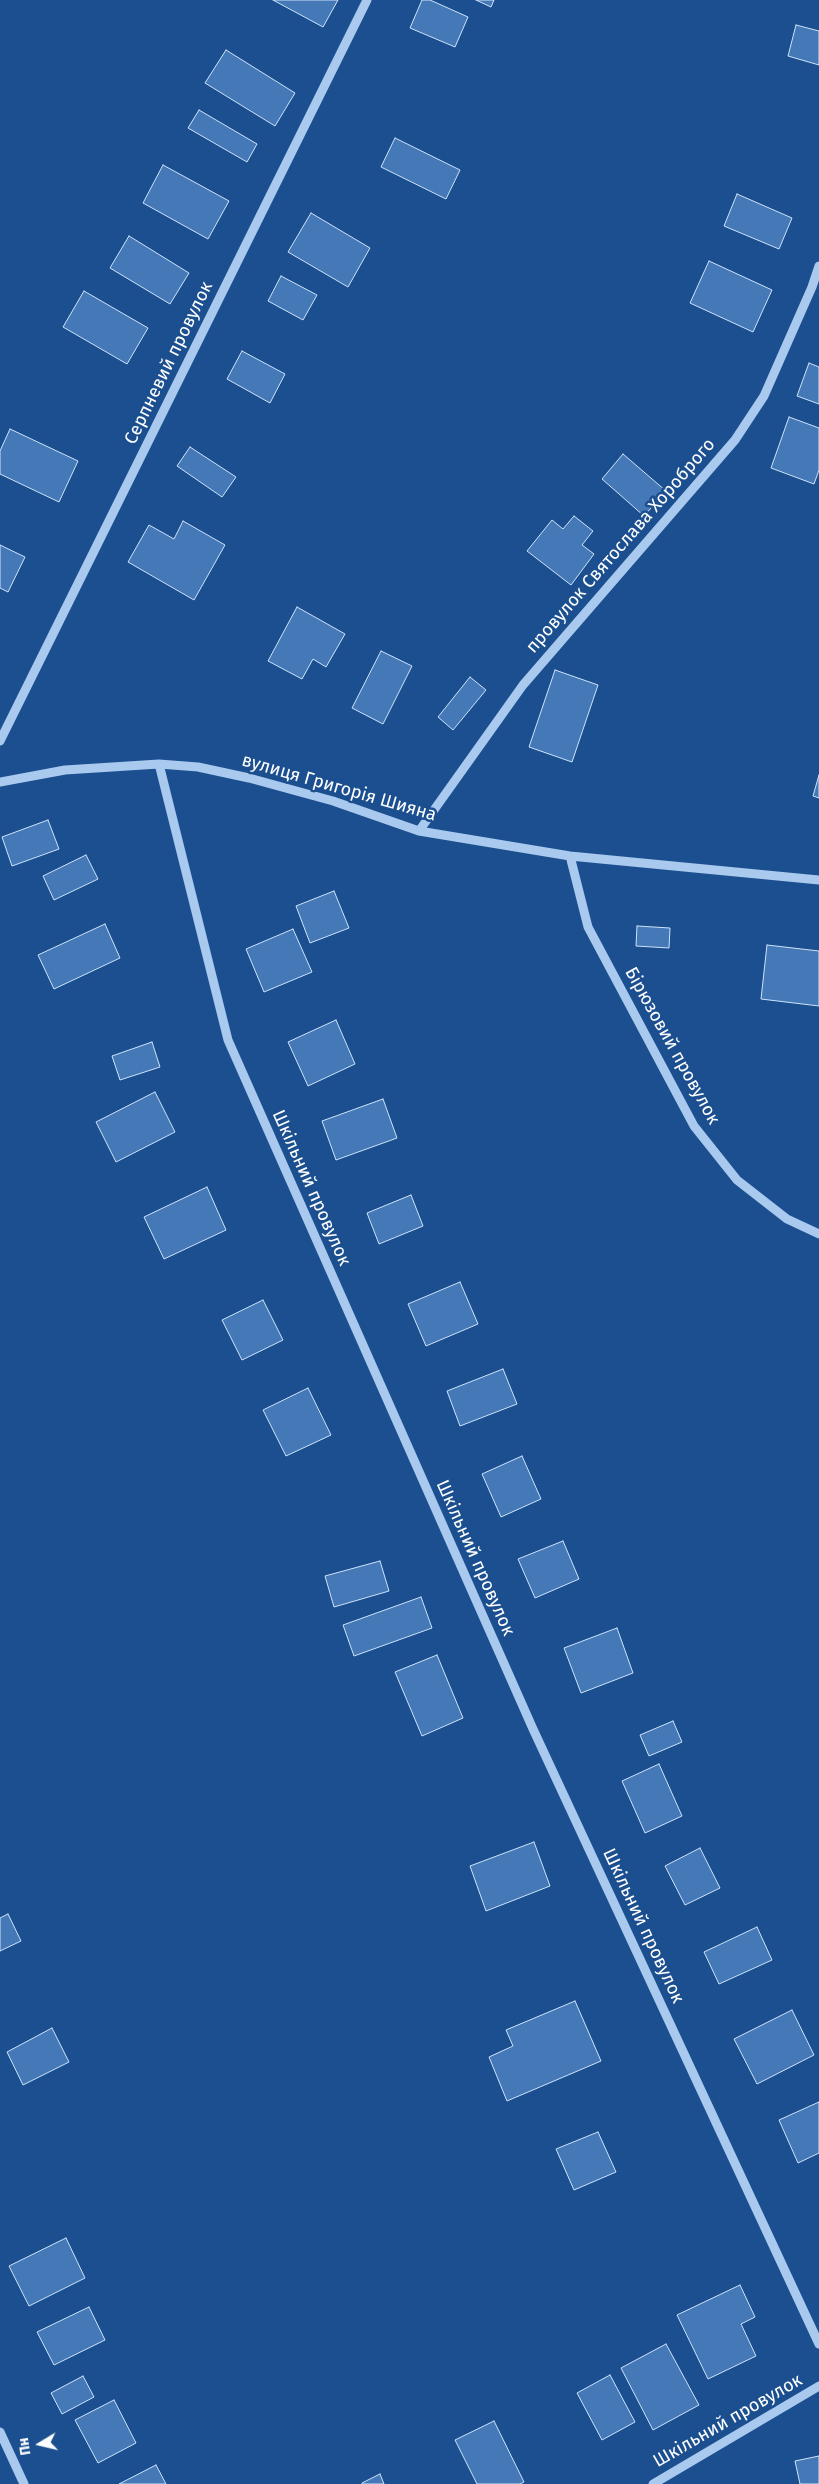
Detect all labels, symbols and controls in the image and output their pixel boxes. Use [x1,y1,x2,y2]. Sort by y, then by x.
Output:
street label: Серпневий провулок [120,278,218,448]
street label: провулок Святослава Хороброго [522,434,720,658]
street label: вулиця Григорія Шияна [239,750,439,826]
street label: Бірюзовий провулок [620,964,724,1128]
street label: Шкільний провулок [267,1107,355,1269]
street label: Шкільний провулок [431,1477,519,1639]
street label: Шкільний провулок [598,1845,688,2007]
street label: Шкільний провулок [650,2370,806,2472]
north arrow [15,2419,65,2469]
text: Пн [15,2436,34,2456]

